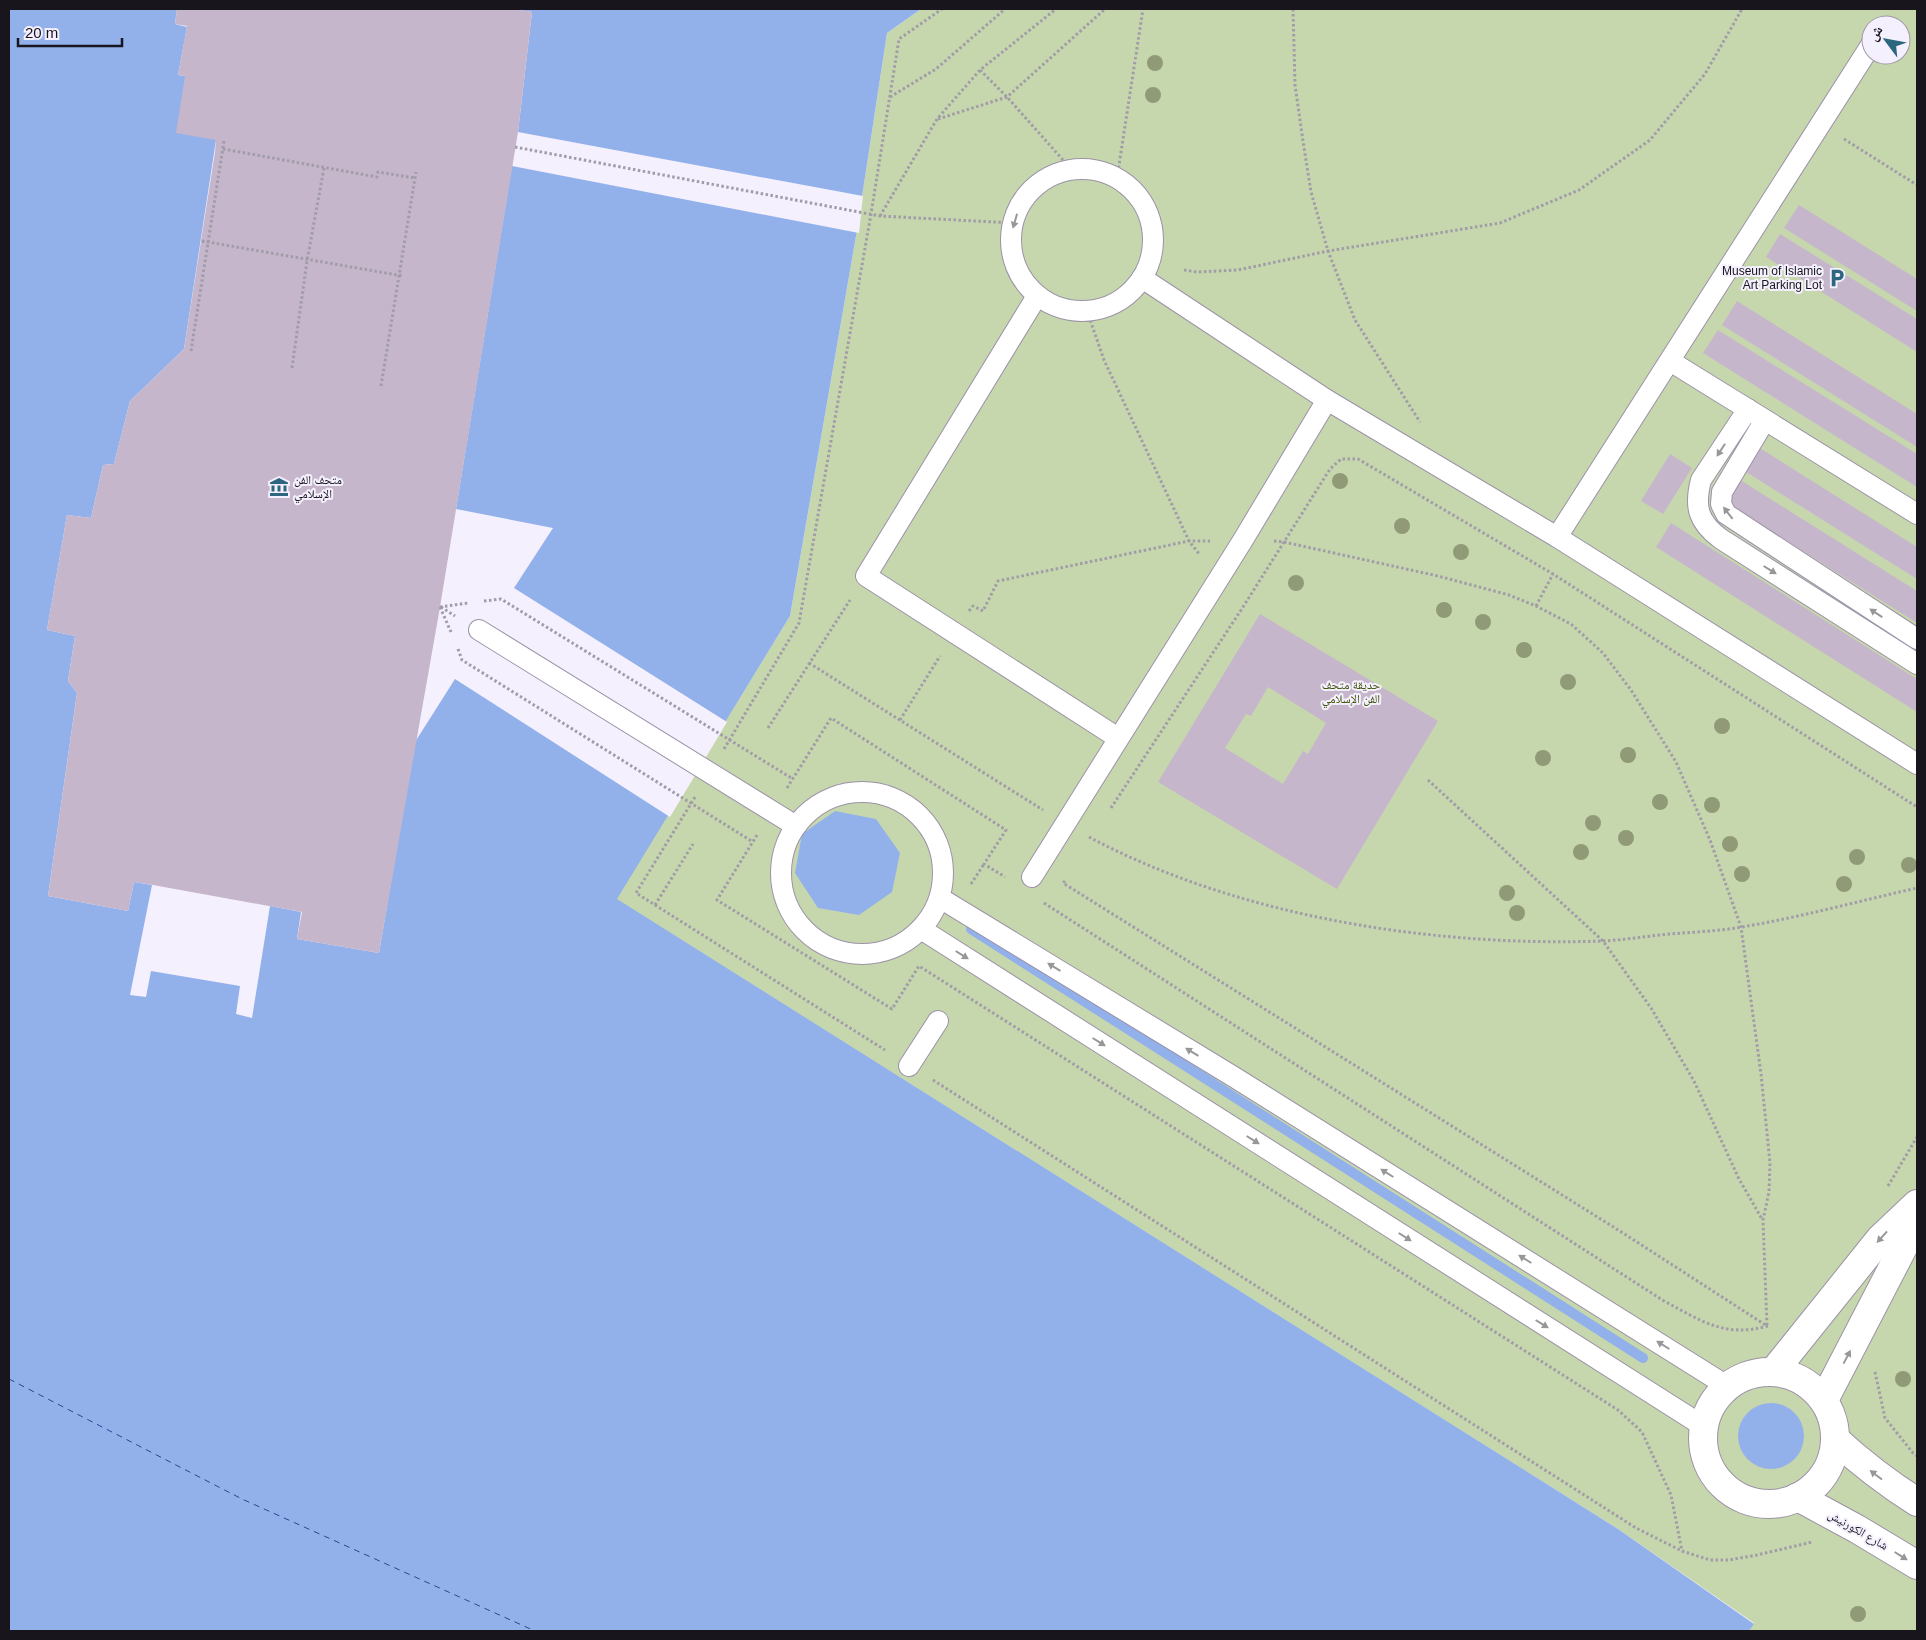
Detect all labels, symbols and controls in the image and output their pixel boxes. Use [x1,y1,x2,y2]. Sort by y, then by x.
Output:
scale bar [18,15,121,47]
north arrow [1861,15,1911,65]
text: ش [1864,22,1887,44]
text: 20 m [25,24,58,41]
one-way arrow [1010,214,1018,229]
place label: Museum of Islamic Art Parking Lot [1722,264,1823,292]
parking icon: Museum of Islamic Art Parking Lot [1826,267,1848,289]
one-way arrow [1717,443,1726,457]
place label: متحف الفن الإسلامي [294,473,342,504]
museum icon: متحف الفن الإسلامي [268,476,290,498]
one-way arrow [1722,507,1733,520]
one-way arrow [1763,565,1777,575]
one-way arrow [1870,608,1883,618]
park label: حديقة متحف الفن الإسلامي [1322,678,1381,709]
one-way arrow [955,951,969,960]
one-way arrow [1047,963,1060,972]
one-way arrow [1092,1038,1106,1047]
one-way arrow [1186,1047,1199,1056]
one-way arrow [1247,1136,1260,1145]
one-way arrow [1381,1168,1394,1178]
one-way arrow [1876,1231,1888,1243]
one-way arrow [1398,1232,1412,1242]
one-way arrow [1519,1254,1532,1264]
one-way arrow [1536,1319,1549,1329]
one-way arrow [1656,1340,1669,1350]
one-way arrow [1842,1350,1851,1363]
one-way arrow [1869,1470,1883,1480]
street label: شارع الكورنيش [1825,1507,1891,1554]
one-way arrow [1895,1551,1908,1560]

